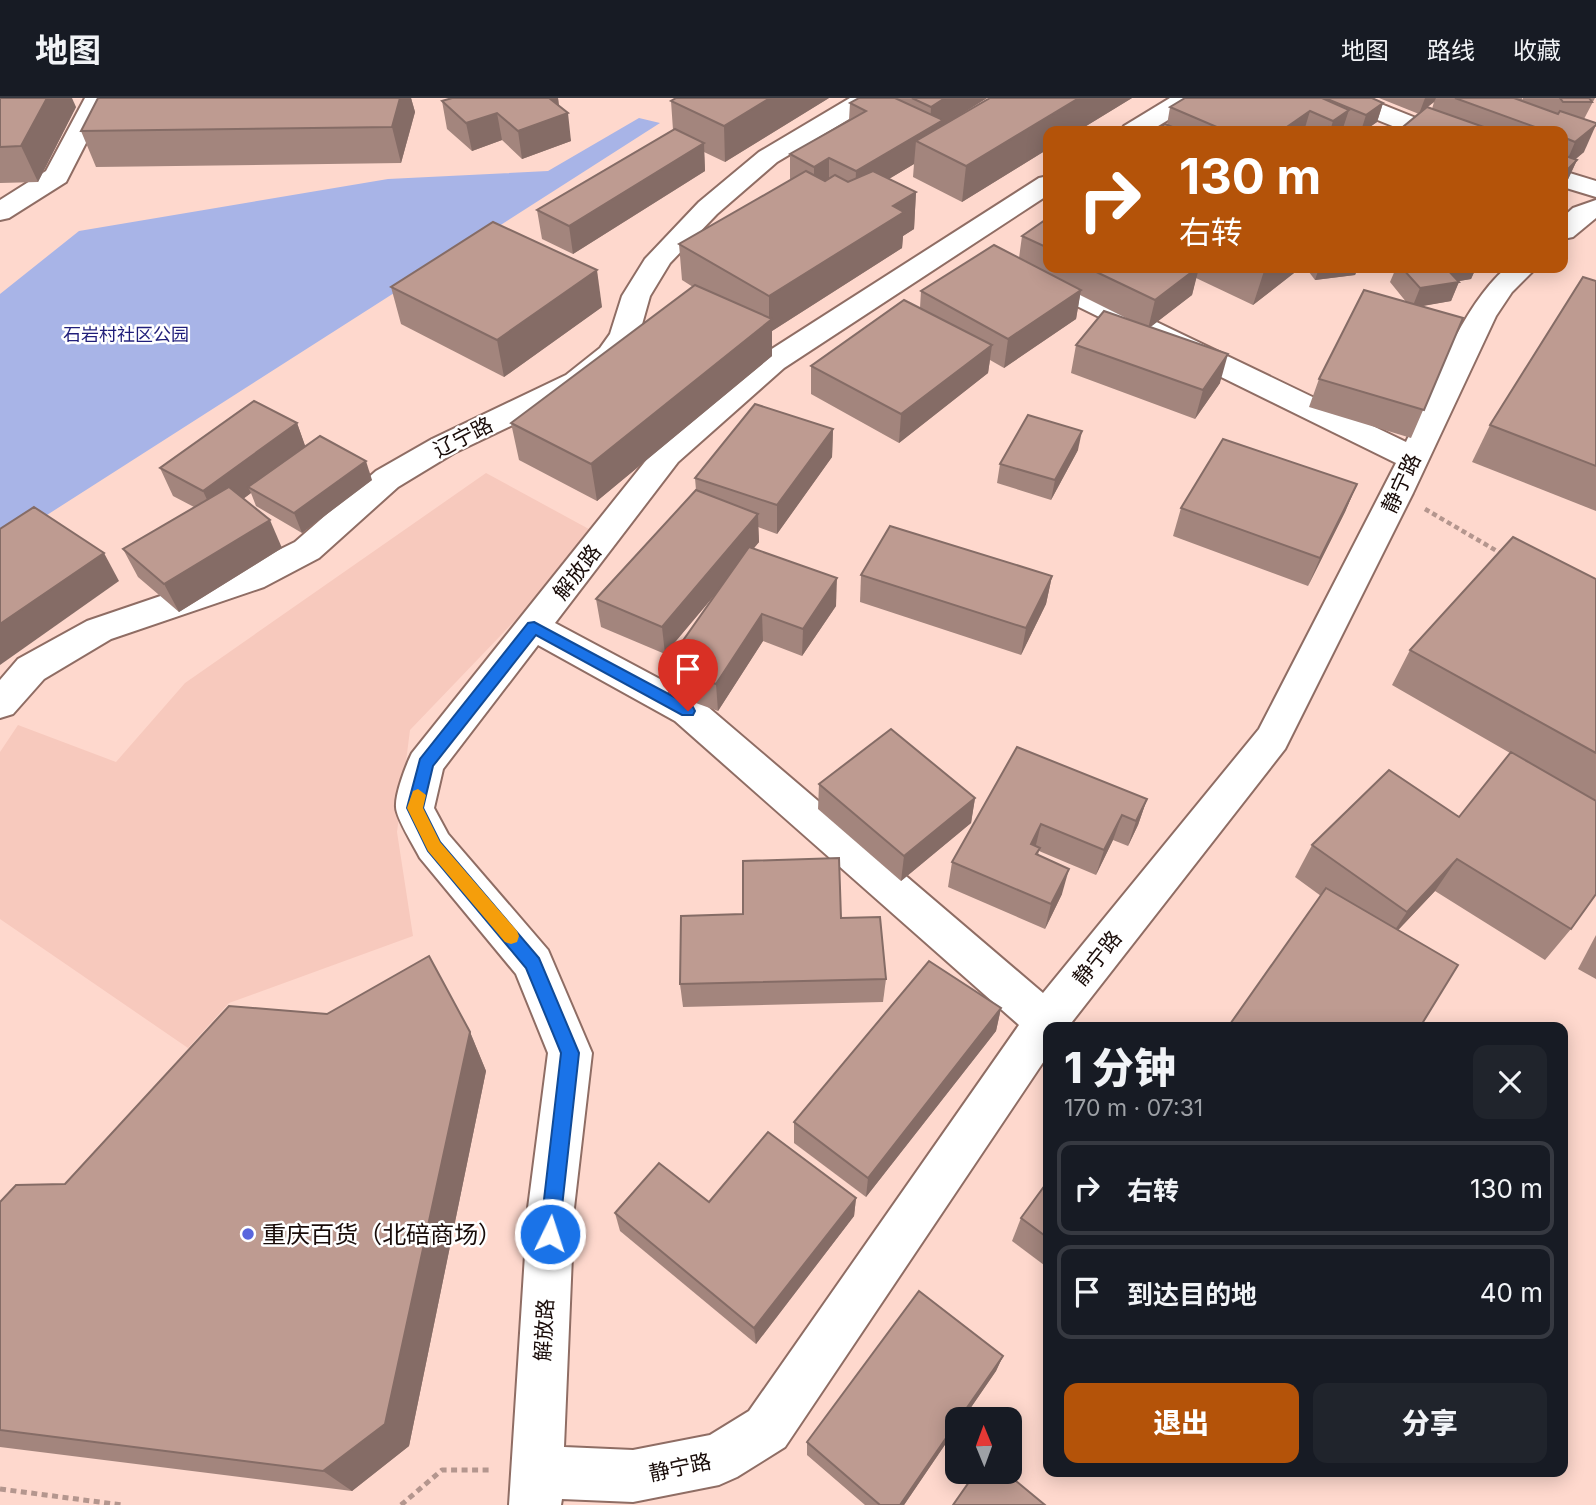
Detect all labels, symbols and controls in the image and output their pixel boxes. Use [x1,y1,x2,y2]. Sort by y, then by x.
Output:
text: 地图 [35,30,101,70]
text: 地图 [1341,36,1389,65]
text: 路线 [1427,36,1475,65]
text: 收藏 [1513,36,1561,65]
text: 130 m [1179,147,1321,206]
icon: right [1064,154,1155,245]
text: 右转 [1179,213,1243,252]
park label: 石岩村社区公园 [63,324,189,345]
street label: 辽宁路 [429,412,497,462]
street label: 静宁路 [1376,449,1426,517]
street label: 解放路 [548,539,606,605]
pin [658,639,718,711]
icon: arrive [669,650,707,688]
street label: 静宁路 [1067,926,1127,990]
text: 1 分钟 [1064,1042,1176,1093]
button: close [1473,1045,1547,1119]
text: 170 m · 07:31 [1064,1094,1203,1122]
icon: right [1068,1169,1106,1207]
text: 130 m [1470,1173,1543,1204]
text: 右转 [1127,1175,1179,1206]
position arrow [513,1197,587,1271]
place label: 重庆百货（北碚商场） [262,1220,502,1249]
marker: 重庆百货（北碚商场） [240,1226,256,1242]
icon: arrive [1068,1273,1106,1311]
text: 40 m [1480,1277,1543,1308]
text: 到达目的地 [1127,1279,1257,1310]
street label: 解放路 [530,1298,558,1362]
button: 退出 [1064,1383,1299,1463]
button: 分享 [1313,1383,1547,1463]
north arrow [945,1407,1022,1484]
map controls [945,1407,1022,1484]
street label: 静宁路 [647,1448,713,1486]

